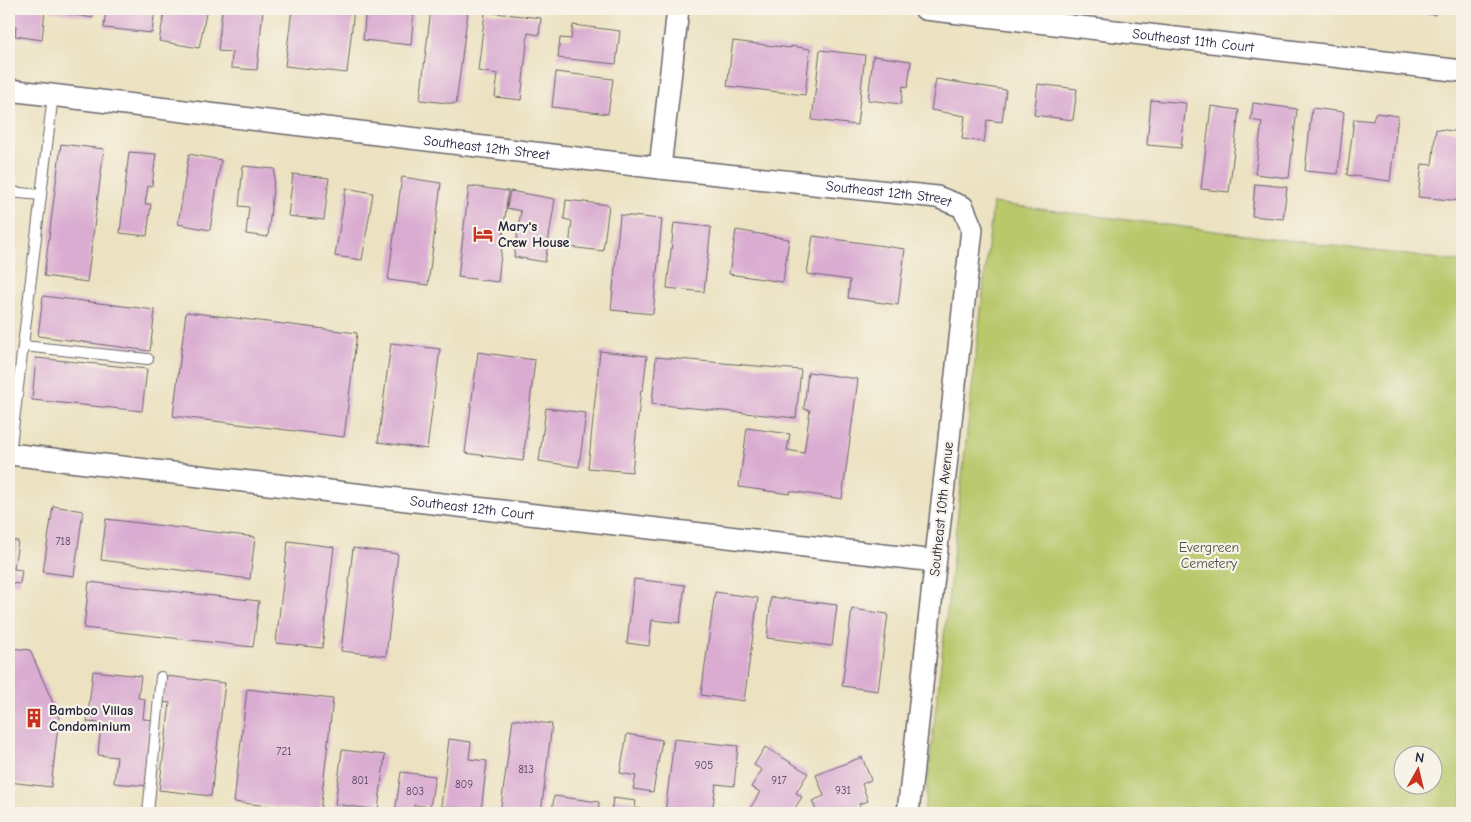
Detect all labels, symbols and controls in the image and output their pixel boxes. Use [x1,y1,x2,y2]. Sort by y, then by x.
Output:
street label: Southeast 11th Court [1131,25,1256,56]
street label: Southeast 12th Street [423,132,551,164]
street label: Southeast 12th Street [825,177,955,211]
place label: Mary's Crew House [498,218,570,251]
hotel icon: Mary's Crew House [472,223,494,245]
street label: Southeast 10th Avenue [926,441,957,577]
street label: Southeast 12th Court [409,492,536,524]
house number: 718 [55,535,71,548]
park label: Evergreen Cemetery [1179,539,1239,572]
place label: Bamboo Villas Condominium [49,702,133,735]
building icon: Bamboo Villas Condominium [23,707,45,729]
north arrow [1394,744,1444,794]
house number: 721 [276,745,292,758]
text: N [1414,749,1425,767]
house number: 905 [695,759,713,772]
house number: 813 [518,763,534,776]
house number: 801 [352,774,368,787]
house number: 917 [771,774,787,787]
house number: 809 [455,778,473,791]
house number: 931 [835,784,851,797]
house number: 803 [406,785,424,798]

